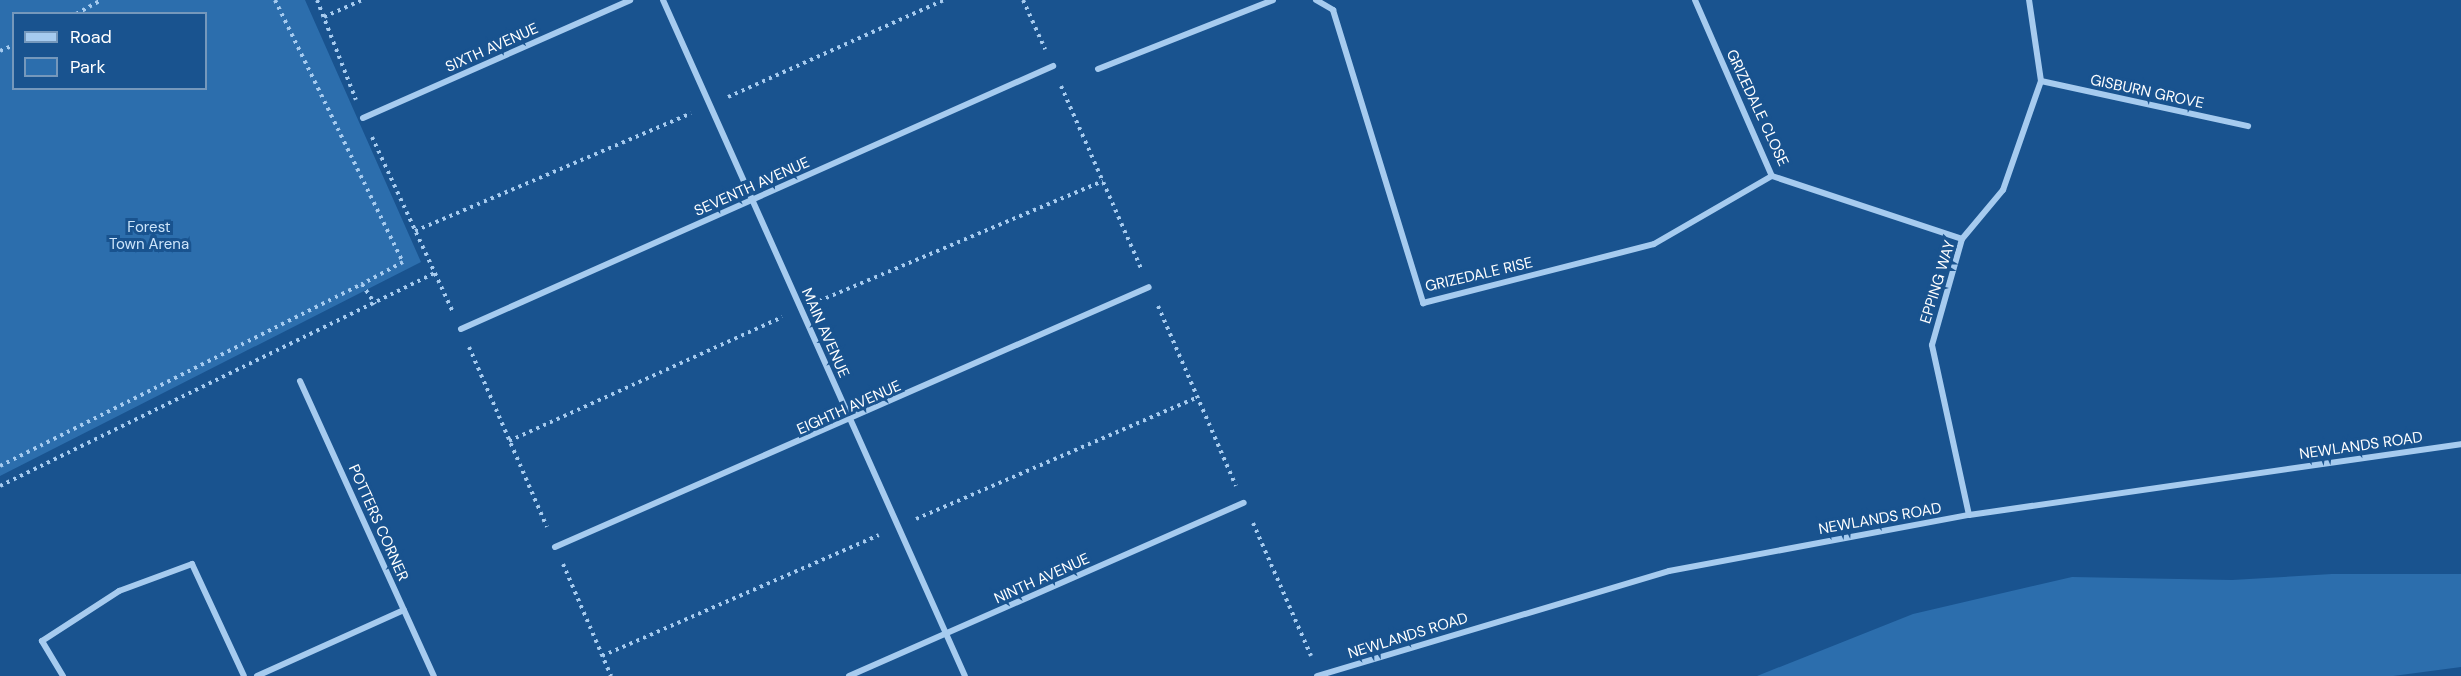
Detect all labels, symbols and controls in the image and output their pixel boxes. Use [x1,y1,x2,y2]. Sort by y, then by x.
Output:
legend [12,12,207,90]
street label: SIXTH AVENUE [443,20,541,76]
text: Road [70,25,112,49]
street label: GRIZEDALE CLOSE [1722,47,1792,169]
text: Park [70,55,106,79]
street label: GISBURN GROVE [2089,71,2205,113]
street label: SEVENTH AVENUE [692,153,812,221]
park label: Forest Town Arena [109,218,189,253]
street label: EPPING WAY [1917,238,1959,326]
street label: GRIZEDALE RISE [1423,254,1535,296]
street label: MAIN AVENUE [797,285,853,381]
street label: EIGHTH AVENUE [794,377,904,439]
street label: NEWLANDS ROAD [2298,428,2424,464]
street label: POTTERS CORNER [344,462,412,584]
street label: NEWLANDS ROAD [1817,499,1943,539]
street label: NINTH AVENUE [992,550,1092,608]
street label: NEWLANDS ROAD [1346,609,1470,663]

